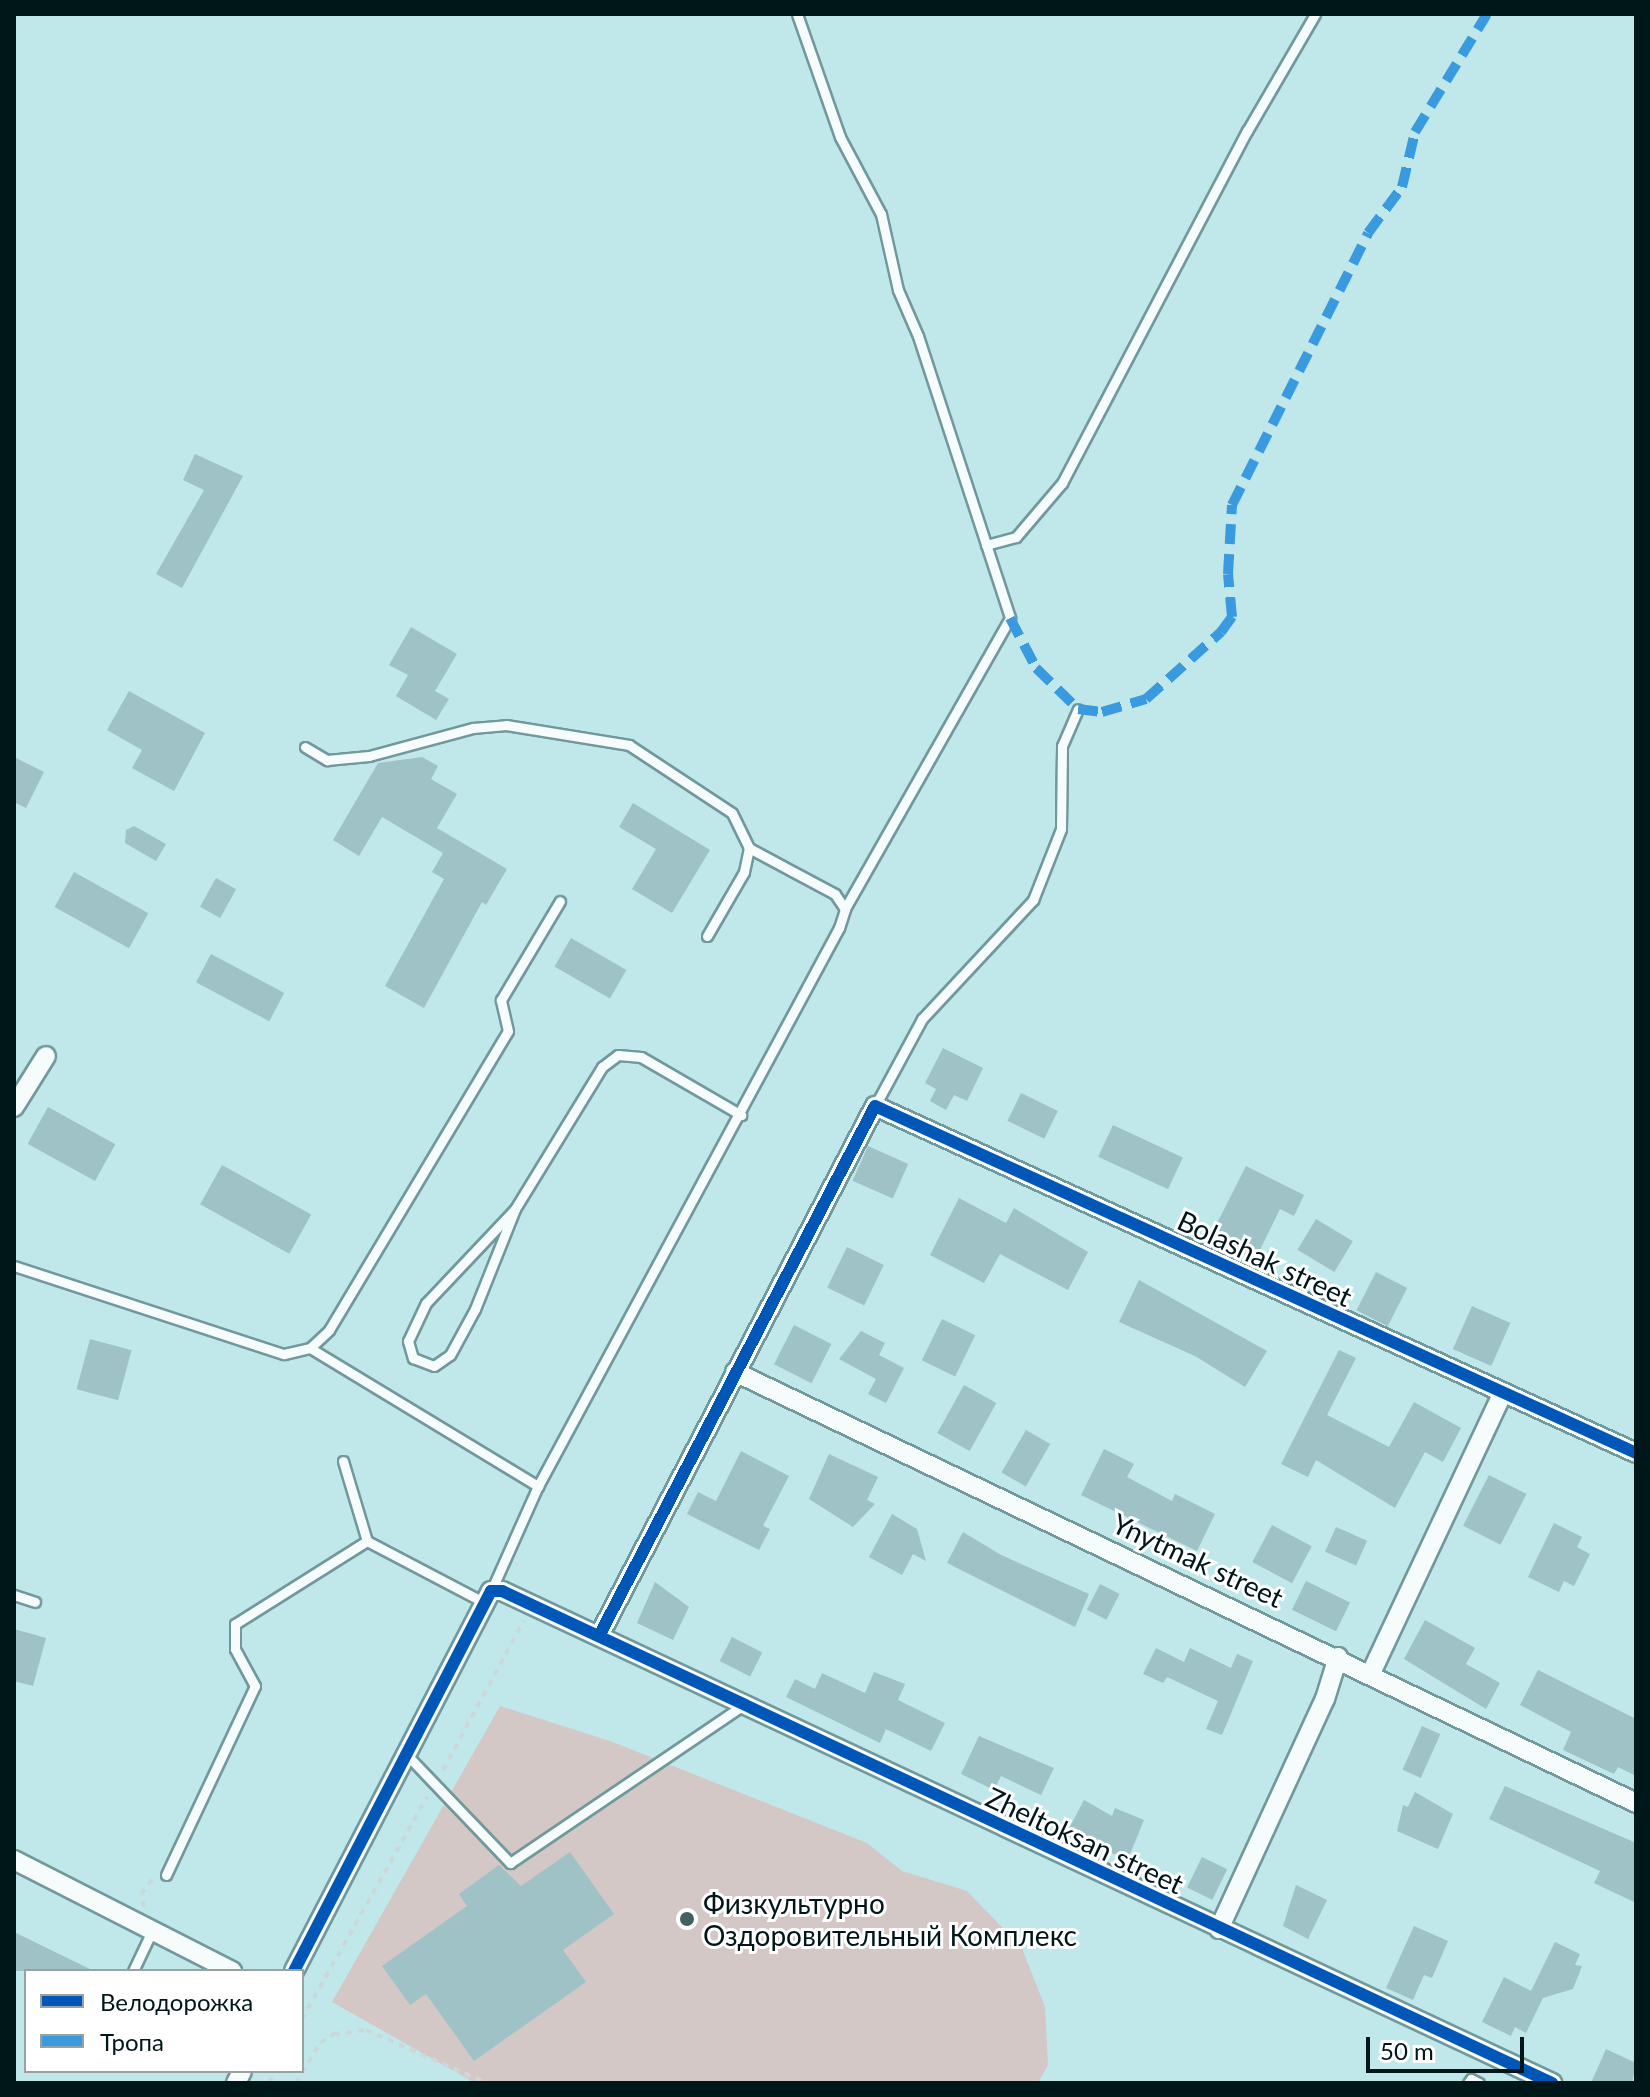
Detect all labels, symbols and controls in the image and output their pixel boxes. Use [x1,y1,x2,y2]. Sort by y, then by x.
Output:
street label: Bolashak street [1172,1203,1358,1313]
street label: Ynytmak street [1107,1506,1289,1614]
street label: Zheltoksan street [981,1780,1189,1900]
place label: Физкультурно Оздоровительный Комплекс [703,1886,1077,1952]
marker: Физкультурно Оздоровительный Комплекс [678,1910,696,1928]
legend [24,1969,304,2073]
text: Велодорожка [100,1987,253,2016]
scale bar [1370,2021,1528,2071]
text: Тропа [100,2027,164,2056]
text: 50 m [1380,2036,1434,2065]

